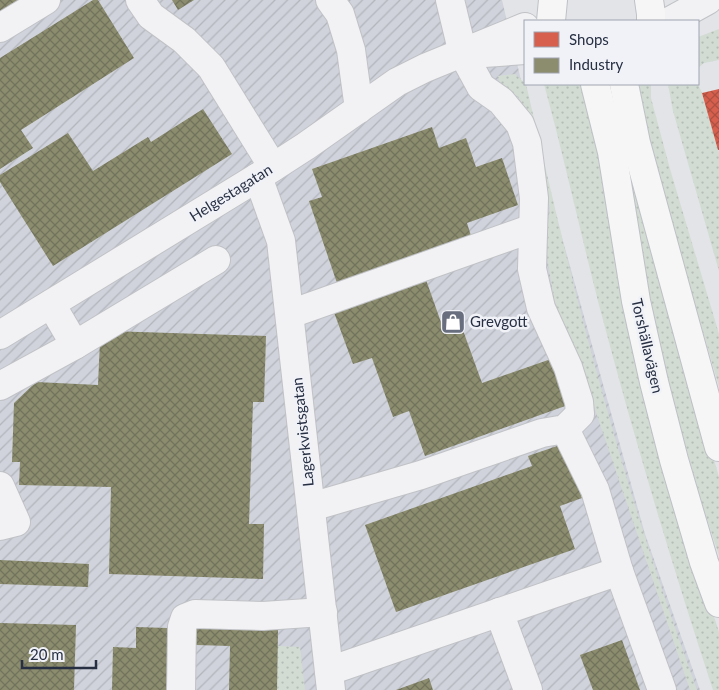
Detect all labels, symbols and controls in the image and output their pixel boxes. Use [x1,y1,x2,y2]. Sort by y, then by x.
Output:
legend [524,20,699,85]
text: Shops [569,30,609,48]
text: Industry [569,55,624,73]
street label: Helgestagatan [186,160,275,225]
street label: Torshällavägen [628,297,668,395]
shop icon: Grevgott [440,309,466,335]
place label: Grevgott [470,312,528,330]
street label: Lagerkvistsgatan [287,377,317,488]
scale bar [22,638,96,670]
text: 20 m [30,645,64,663]

